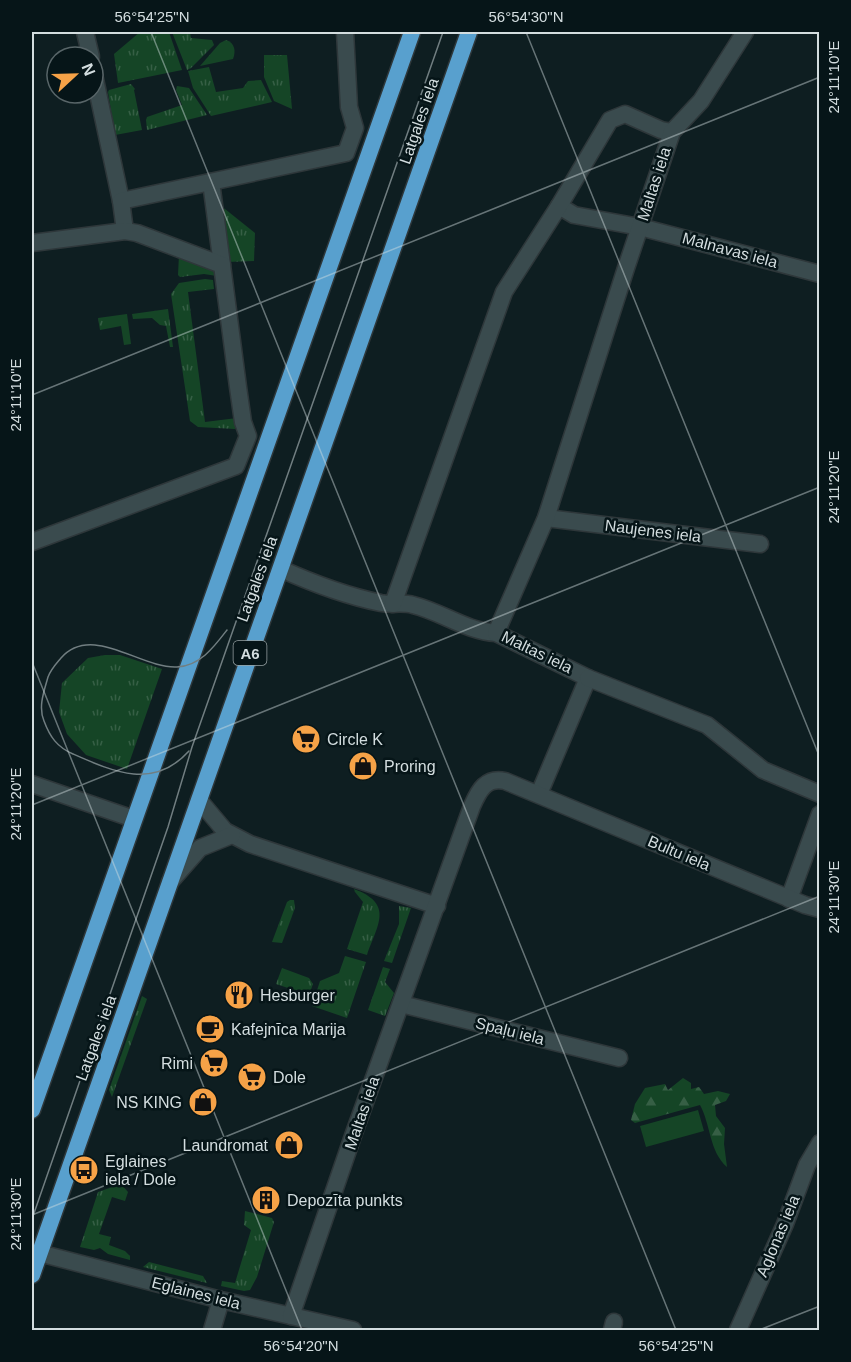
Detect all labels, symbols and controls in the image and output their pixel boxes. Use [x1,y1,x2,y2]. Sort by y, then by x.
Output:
text: 56°54'25"N [114,8,190,25]
text: 56°54'30"N [488,8,564,25]
text: 24°11'10"E [825,40,842,114]
north arrow [45,45,105,105]
text: N [78,61,98,78]
street label: Latgales iela [396,76,442,166]
street label: Maltas iela [634,145,674,223]
street label: Malnavas iela [681,229,780,271]
text: 24°11'10"E [7,358,24,432]
text: 24°11'20"E [825,450,842,524]
street label: Naujenes iela [604,517,702,545]
street label: Latgales iela [234,534,280,624]
street label: Maltas iela [499,628,575,676]
road number: A6 [234,641,266,665]
supermarket icon: Circle K [290,723,322,755]
place label: Circle K [327,731,383,748]
shop icon: Proring [347,750,379,782]
place label: Proring [384,758,436,775]
text: 24°11'20"E [7,767,24,841]
street label: Bultu iela [645,832,713,874]
text: 24°11'30"E [825,860,842,934]
restaurant icon: Hesburger [223,979,255,1011]
place label: Hesburger [260,987,335,1004]
street label: Latgales iela [73,993,119,1083]
cafe icon: Kafejnīca Marija [194,1013,226,1045]
street label: Spaļu iela [474,1014,546,1048]
place label: Kafejnīca Marija [231,1021,346,1038]
supermarket icon: Rimi [198,1047,230,1079]
place label: Rimi [161,1055,193,1072]
supermarket icon: Dole [236,1061,268,1093]
place label: Dole [273,1069,306,1086]
street label: Maltas iela [342,1074,383,1152]
shop icon: NS KING [187,1086,219,1118]
place label: NS KING [116,1094,182,1111]
shop icon: Laundromat [273,1129,305,1161]
place label: Laundromat [183,1137,269,1154]
place label: Eglaines iela / Dole [105,1153,176,1188]
bus stop icon: Eglaines iela / Dole [68,1154,100,1186]
text: 24°11'30"E [7,1177,24,1251]
building icon: Depozīta punkts [250,1184,282,1216]
place label: Depozīta punkts [287,1192,403,1209]
street label: Aglonas iela [753,1192,803,1279]
street label: Eglaines iela [150,1274,242,1312]
text: 56°54'20"N [263,1337,339,1354]
text: 56°54'25"N [638,1337,714,1354]

